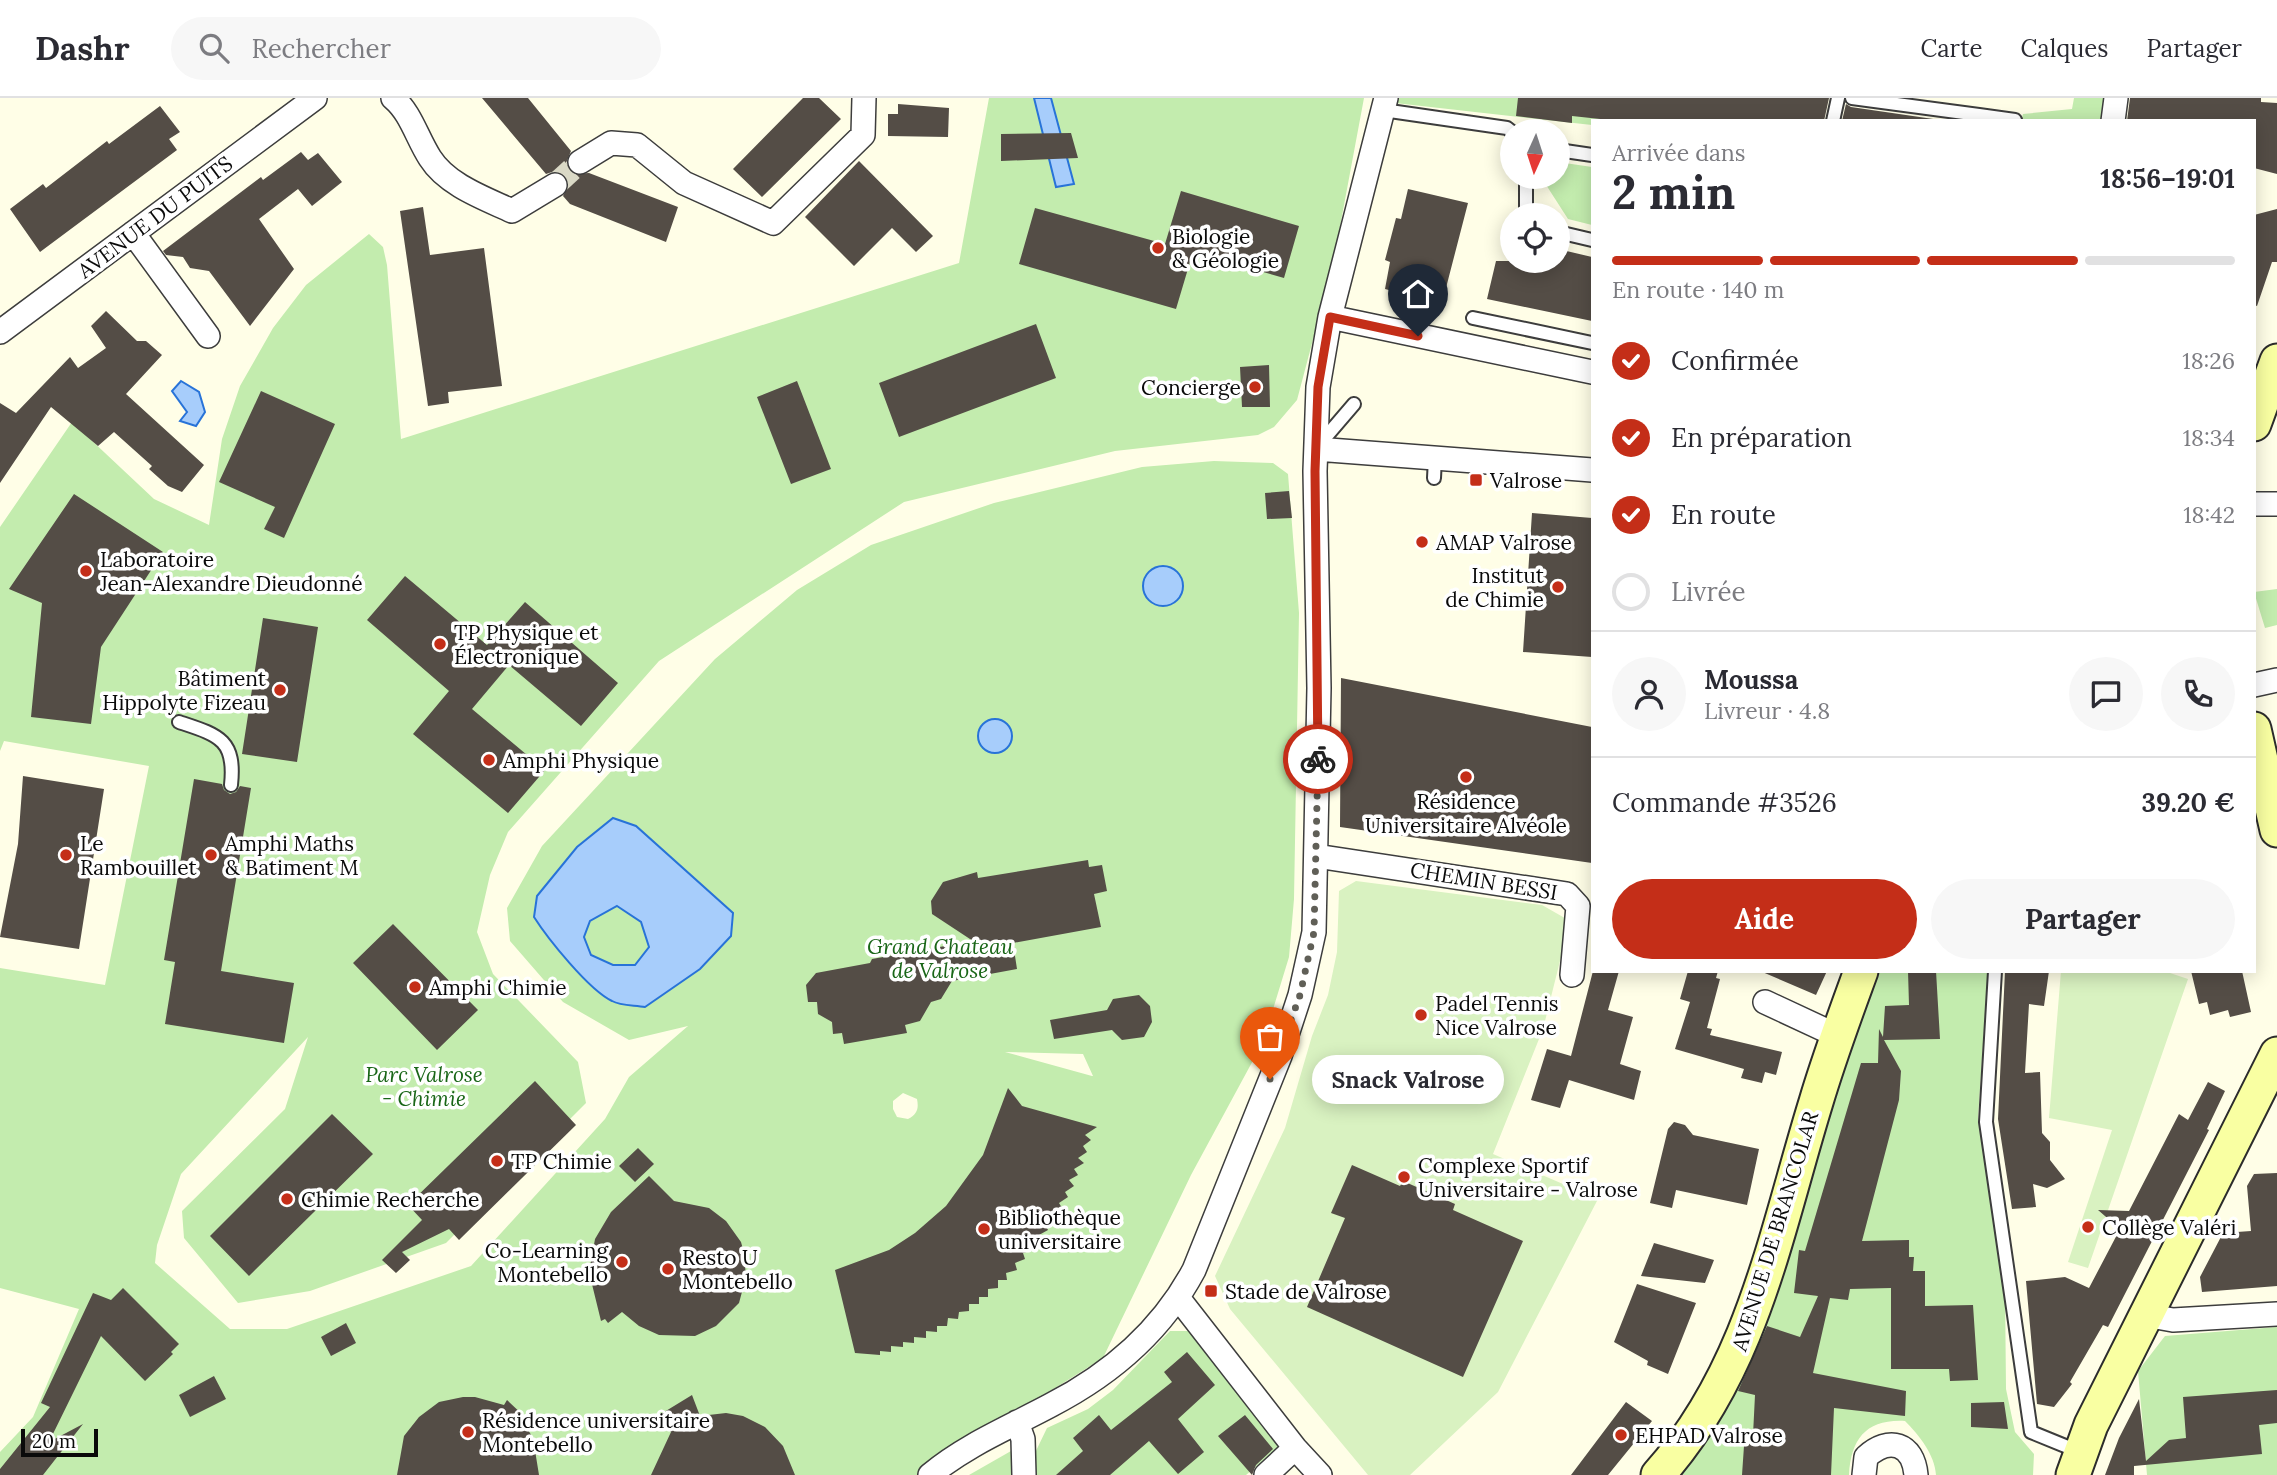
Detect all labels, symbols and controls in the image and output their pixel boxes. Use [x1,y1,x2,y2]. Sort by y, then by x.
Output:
search box [171,17,661,80]
text: Dashr [35,27,129,69]
icon: search [195,29,233,67]
text: Rechercher [251,32,391,65]
text: Carte [1920,33,1982,64]
text: Calques [2020,33,2108,64]
text: Partager [2146,33,2242,64]
north arrow [1500,119,1570,189]
map controls [1500,119,1570,273]
text: Arrivée dans [1612,138,1745,167]
street label: AVENUE DU PUITS [71,150,238,285]
text: 18:56–19:01 [2100,162,2235,195]
text: 2 min [1612,163,1735,222]
button: locate [1500,203,1570,273]
place label: Biologie & Géologie [1172,223,1279,274]
marker: Biologie & Géologie [1150,240,1166,256]
pin [1388,264,1448,336]
icon: home [1399,275,1437,313]
text: En route · 140 m [1612,275,1784,304]
icon: check [1612,342,1650,380]
text: Confirmée [1671,344,1799,377]
text: 18:26 [2182,346,2235,375]
place label: Concierge [1141,374,1241,401]
marker: Concierge [1247,379,1263,395]
icon: check [1612,419,1650,457]
text: En préparation [1671,421,1852,454]
text: 18:34 [2183,423,2235,452]
place label: Valrose [1489,467,1562,494]
marker: Valrose [1468,472,1484,488]
icon: check [1612,496,1650,534]
text: En route [1671,498,1776,531]
text: 18:42 [2183,500,2235,529]
place label: AMAP Valrose [1435,529,1572,556]
marker: AMAP Valrose [1414,534,1430,550]
place label: Laboratoire Jean-Alexandre Dieudonné [99,546,363,597]
place label: Institut de Chimie [1445,562,1545,613]
marker: Laboratoire Jean-Alexandre Dieudonné [78,563,94,579]
text: Livrée [1671,575,1746,608]
marker: Institut de Chimie [1550,579,1566,595]
place label: TP Physique et Électronique [454,619,599,670]
marker: TP Physique et Électronique [432,636,448,652]
button: person [1612,657,1686,731]
button: chat [2069,657,2143,731]
button: phone [2161,657,2235,731]
text: Moussa [1704,663,1798,696]
place label: Bâtiment Hippolyte Fizeau [102,665,267,716]
marker: Bâtiment Hippolyte Fizeau [272,682,288,698]
text: Livreur · 4.8 [1704,696,1830,725]
courier [1283,724,1353,794]
icon: bike [1299,740,1337,778]
place label: Amphi Physique [502,747,659,774]
marker: Amphi Physique [481,752,497,768]
marker: Résidence Universitaire Alvéole [1458,769,1474,785]
text: Commande #3526 [1612,786,1837,819]
text: 39.20 € [2142,786,2235,819]
place label: Résidence Universitaire Alvéole [1365,788,1567,839]
place label: Le Rambouillet [80,830,197,881]
place label: Amphi Maths & Batiment M [224,830,359,881]
marker: Le Rambouillet [58,847,74,863]
marker: Amphi Maths & Batiment M [203,847,219,863]
street label: CHEMIN BESSI [1408,856,1560,906]
button: Aide [1612,879,1917,959]
button: Partager [1931,879,2235,959]
park label: Grand Chateau de Valrose [867,933,1014,984]
place label: Amphi Chimie [428,974,567,1001]
marker: Amphi Chimie [407,979,423,995]
place label: Padel Tennis Nice Valrose [1435,990,1559,1041]
pin [1240,1007,1300,1079]
marker: Padel Tennis Nice Valrose [1413,1007,1429,1023]
icon: bag [1251,1018,1289,1056]
callout: Snack Valrose [1312,1054,1504,1104]
park label: Parc Valrose - Chimie [365,1061,483,1112]
text: Snack Valrose [1332,1065,1484,1094]
street label: AVENUE DE BRANCOLAR [1725,1107,1825,1355]
place label: TP Chimie [511,1148,612,1175]
place label: Complexe Sportif Universitaire - Valrose [1418,1152,1638,1203]
marker: TP Chimie [489,1153,505,1169]
marker: Complexe Sportif Universitaire - Valrose [1396,1169,1412,1185]
place label: Chimie Recherche [301,1186,479,1213]
marker: Chimie Recherche [279,1191,295,1207]
place label: Bibliothèque universitaire [998,1204,1121,1255]
place label: Collège Valéri [2102,1214,2236,1241]
marker: Collège Valéri [2080,1219,2096,1235]
marker: Bibliothèque universitaire [976,1221,992,1237]
place label: Co-Learning Montebello [485,1237,608,1288]
place label: Resto U Montebello [682,1244,793,1295]
marker: Co-Learning Montebello [614,1254,630,1270]
marker: Resto U Montebello [660,1261,676,1277]
place label: Stade de Valrose [1225,1278,1387,1305]
marker: Stade de Valrose [1203,1283,1219,1299]
place label: Résidence universitaire Montebello [482,1407,710,1458]
place label: EHPAD Valrose [1635,1422,1783,1449]
marker: Résidence universitaire Montebello [460,1424,476,1440]
scale bar [21,1426,98,1458]
marker: EHPAD Valrose [1613,1427,1629,1443]
text: 20 m [32,1429,76,1453]

